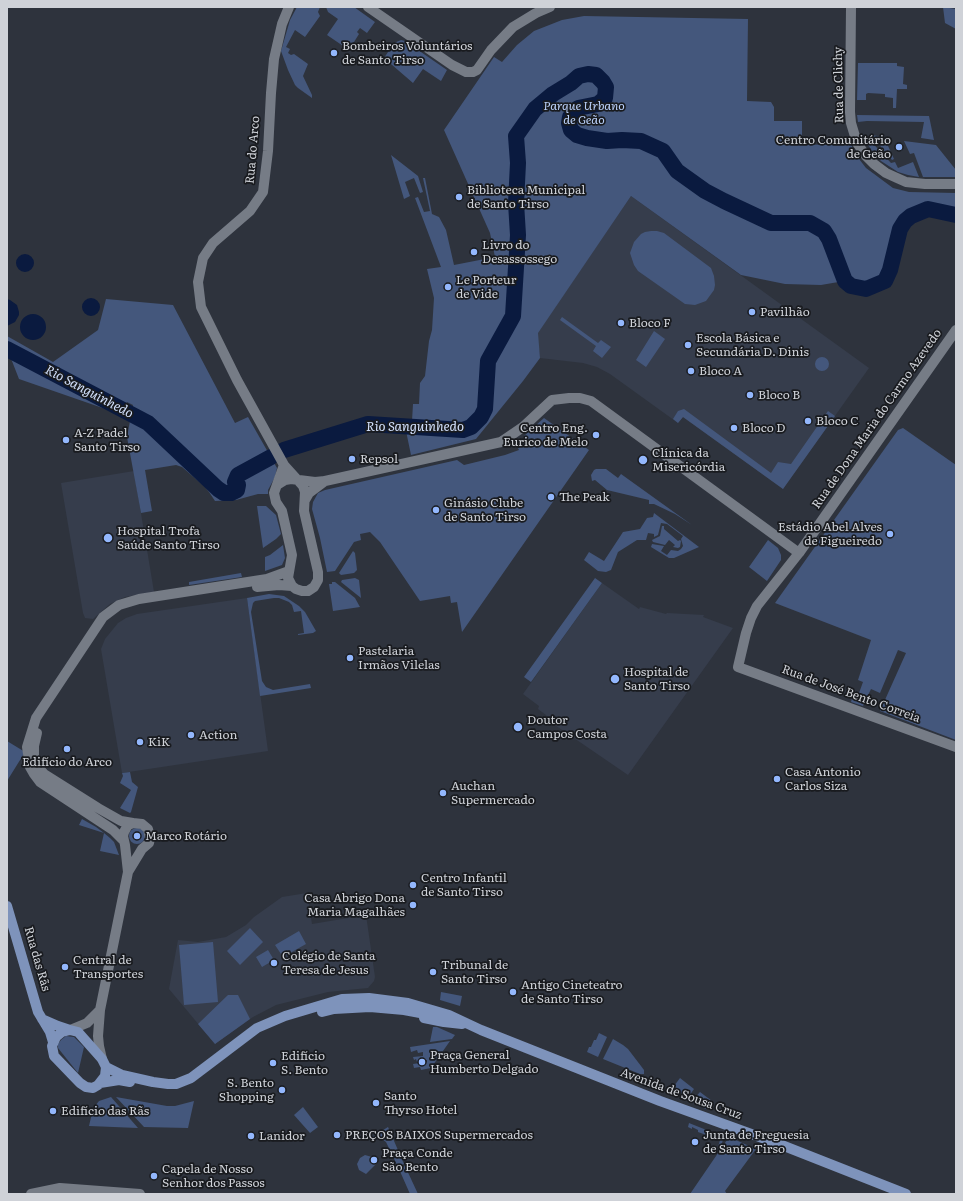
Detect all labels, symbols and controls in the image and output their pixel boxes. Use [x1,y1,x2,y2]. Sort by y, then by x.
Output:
place label: Bombeiros Voluntários de Santo Tirso [342,39,472,67]
street label: Rua de Clichy [831,46,847,124]
marker: Bombeiros Voluntários de Santo Tirso [329,48,339,58]
park label: Parque Urbano de Geão [543,99,625,127]
street label: Rua do Arco [243,115,263,185]
place label: Centro Comunitário de Geão [776,133,891,161]
marker: Centro Comunitário de Geão [894,142,904,152]
place label: Biblioteca Municipal de Santo Tirso [467,183,585,211]
marker: Biblioteca Municipal de Santo Tirso [454,192,464,202]
place label: Livro do Desassossego [482,238,557,266]
marker: Livro do Desassossego [469,247,479,257]
place label: Le Porteur de Vide [456,273,516,301]
marker: Le Porteur de Vide [443,282,453,292]
place label: Pavilhão [760,305,810,319]
marker: Pavilhão [747,307,757,317]
place label: Bloco F [629,316,671,330]
marker: Bloco F [616,318,626,328]
street label: Rua de Dona Maria do Carmo Azevedo [809,326,945,512]
place label: Escola Básica e Secundária D. Dinis [696,331,809,359]
marker: Escola Básica e Secundária D. Dinis [683,340,693,350]
water label: Rio Sanguinhedo [42,362,136,422]
place label: Bloco A [699,364,742,378]
marker: Bloco A [686,366,696,376]
place label: Bloco B [758,388,800,402]
marker: Bloco B [745,390,755,400]
place label: Bloco C [816,414,859,428]
marker: Bloco C [803,416,813,426]
water label: Rio Sanguinhedo [366,419,464,435]
place label: Centro Eng. Eurico de Melo [503,421,588,449]
place label: Bloco D [742,421,785,435]
marker: Bloco D [729,423,739,433]
place label: A-Z Padel Santo Tirso [74,426,140,454]
marker: Centro Eng. Eurico de Melo [591,430,601,440]
marker: A-Z Padel Santo Tirso [61,435,71,445]
place label: Clínica da Misericórdia [652,446,725,474]
place label: Repsol [360,452,398,466]
marker: Repsol [347,454,357,464]
marker: Clínica da Misericórdia [637,454,649,466]
place label: The Peak [559,490,610,504]
marker: The Peak [546,492,556,502]
place label: Ginásio Clube de Santo Tirso [444,496,526,524]
marker: Ginásio Clube de Santo Tirso [431,505,441,515]
place label: Estádio Abel Alves de Figueiredo [778,520,882,548]
place label: Hospital Trofa Saúde Santo Tirso [117,524,220,552]
marker: Estádio Abel Alves de Figueiredo [885,529,895,539]
marker: Hospital Trofa Saúde Santo Tirso [102,532,114,544]
place label: Pastelaria Irmãos Vilelas [358,644,440,672]
marker: Pastelaria Irmãos Vilelas [345,653,355,663]
street label: Rua de José Bento Correia [780,662,922,726]
place label: Hospital de Santo Tirso [624,665,690,693]
marker: Hospital de Santo Tirso [609,673,621,685]
place label: Doutor Campos Costa [527,713,607,741]
marker: Doutor Campos Costa [512,721,524,733]
place label: Action [199,728,237,742]
marker: Action [186,730,196,740]
place label: KiK [148,735,170,749]
marker: KiK [135,737,145,747]
marker: Edifício do Arco [62,744,72,754]
place label: Edifício do Arco [22,755,112,769]
place label: Casa Antonio Carlos Siza [785,765,861,793]
marker: Casa Antonio Carlos Siza [772,774,782,784]
place label: Auchan Supermercado [451,779,535,807]
marker: Auchan Supermercado [438,788,448,798]
place label: Marco Rotário [145,829,227,843]
marker: Marco Rotário [132,831,142,841]
place label: Centro Infantil de Santo Tirso [421,871,507,899]
marker: Centro Infantil de Santo Tirso [408,880,418,890]
place label: Casa Abrigo Dona Maria Magalhães [304,891,405,919]
marker: Casa Abrigo Dona Maria Magalhães [408,900,418,910]
street label: Rua das Rãs [21,925,53,993]
place label: Colégio de Santa Teresa de Jesus [282,949,376,977]
place label: Central de Transportes [73,953,143,981]
marker: Colégio de Santa Teresa de Jesus [269,958,279,968]
place label: Tribunal de Santo Tirso [441,958,508,986]
marker: Central de Transportes [60,962,70,972]
marker: Tribunal de Santo Tirso [428,967,438,977]
place label: Antigo Cineteatro de Santo Tirso [521,978,623,1006]
marker: Antigo Cineteatro de Santo Tirso [508,987,518,997]
place label: Praça General Humberto Delgado [430,1048,538,1076]
place label: Edifício S. Bento [281,1049,328,1077]
marker: Praça General Humberto Delgado [417,1057,427,1067]
marker: Edifício S. Bento [268,1058,278,1068]
street label: Avenida de Sousa Cruz [618,1065,744,1123]
place label: S. Bento Shopping [219,1076,274,1104]
marker: S. Bento Shopping [277,1085,287,1095]
place label: Santo Thyrso Hotel [384,1089,457,1117]
marker: Santo Thyrso Hotel [371,1098,381,1108]
place label: Edifício das Rãs [61,1104,149,1118]
marker: Edifício das Rãs [48,1106,58,1116]
place label: PREÇOS BAIXOS Supermercados [345,1128,533,1142]
place label: Junta de Freguesia de Santo Tirso [703,1128,809,1156]
place label: Lanidor [259,1129,305,1143]
marker: PREÇOS BAIXOS Supermercados [332,1130,342,1140]
marker: Lanidor [246,1131,256,1141]
marker: Junta de Freguesia de Santo Tirso [690,1137,700,1147]
place label: Praça Conde São Bento [382,1146,453,1174]
marker: Praça Conde São Bento [369,1155,379,1165]
place label: Capela de Nosso Senhor dos Passos [162,1162,265,1190]
marker: Capela de Nosso Senhor dos Passos [149,1171,159,1181]

